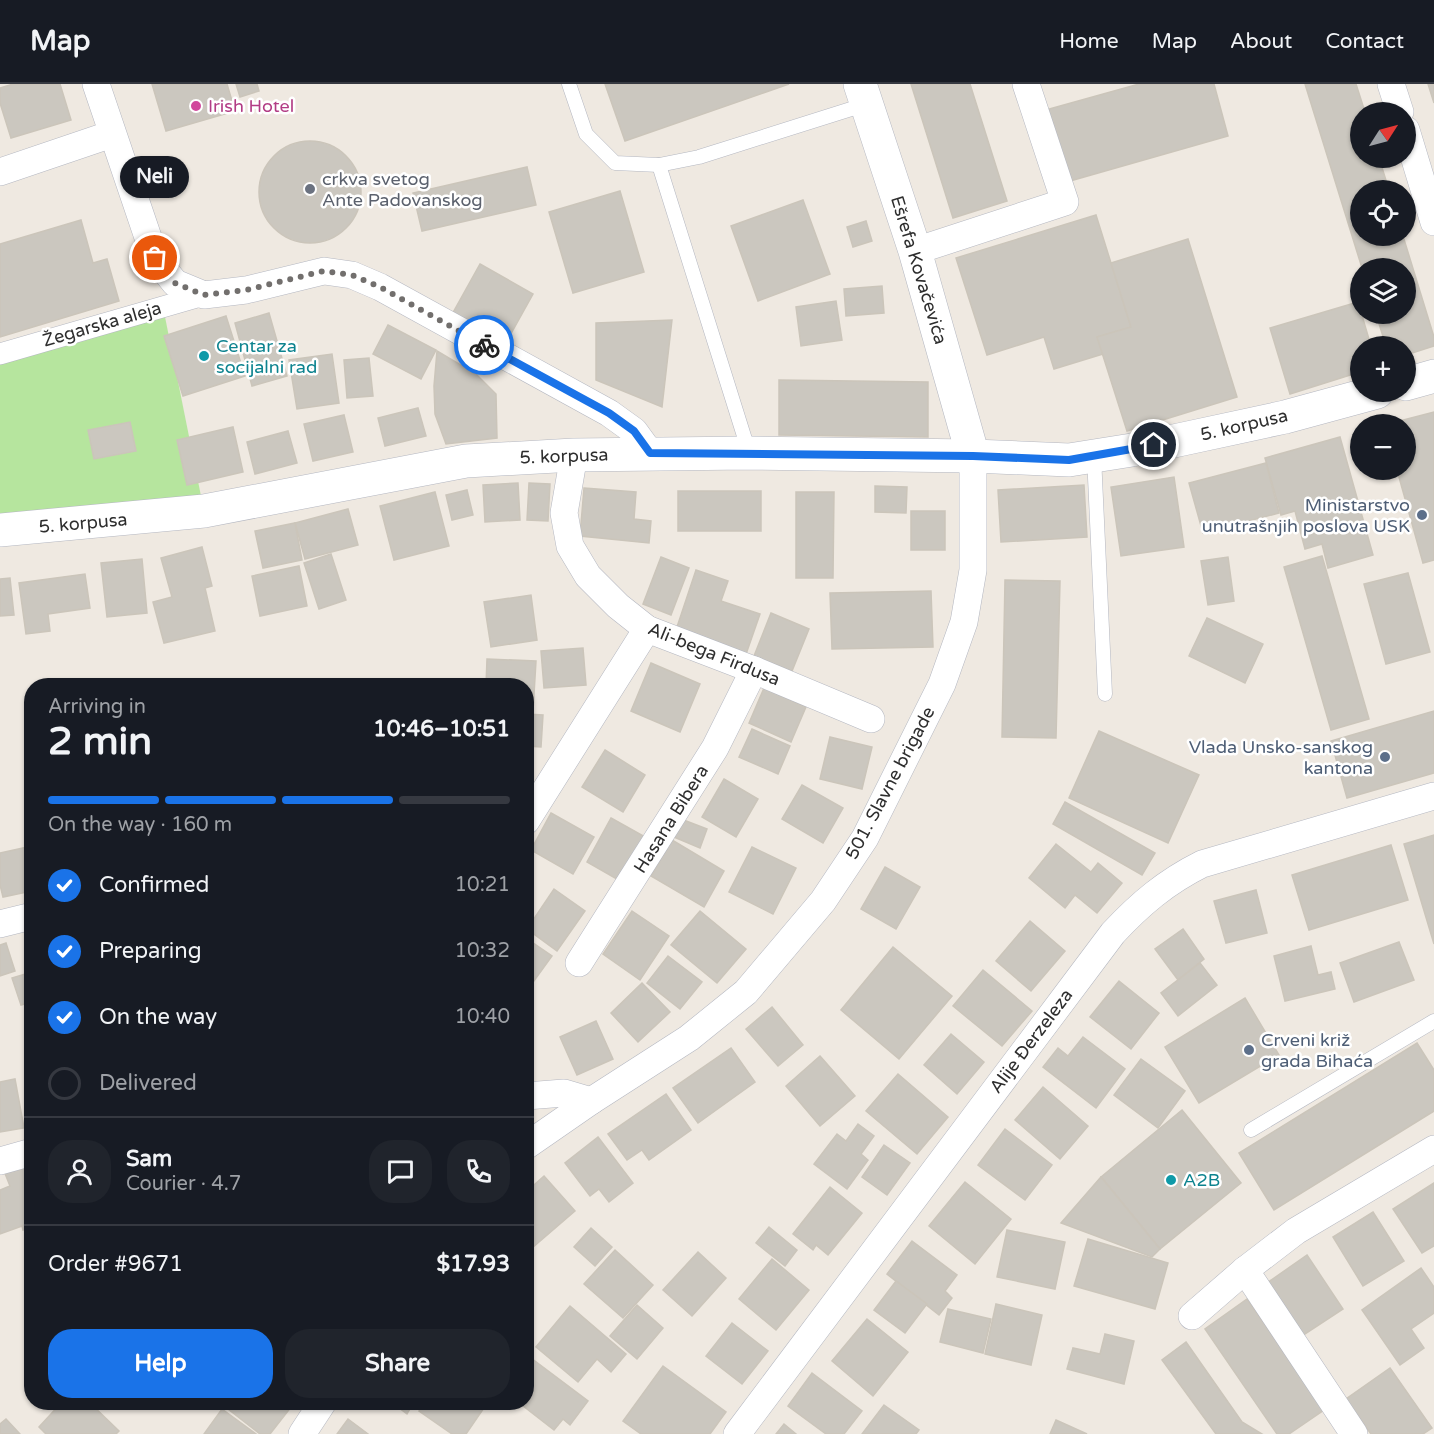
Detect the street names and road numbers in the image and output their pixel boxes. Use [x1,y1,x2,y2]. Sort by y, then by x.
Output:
street label: Ešrefa Kovačevića [886,193,952,347]
street label: Žegarska aleja [40,297,164,351]
street label: 5. korpusa [1198,404,1290,446]
street label: 5. korpusa [519,443,609,469]
street label: 5. korpusa [38,508,128,538]
street label: Ali-bega Firdusa [645,618,783,690]
street label: 501. Slavne brigade [840,703,940,863]
street label: Hasana Bibera [629,761,713,877]
street label: Alije Đerzeleza [985,984,1077,1098]

